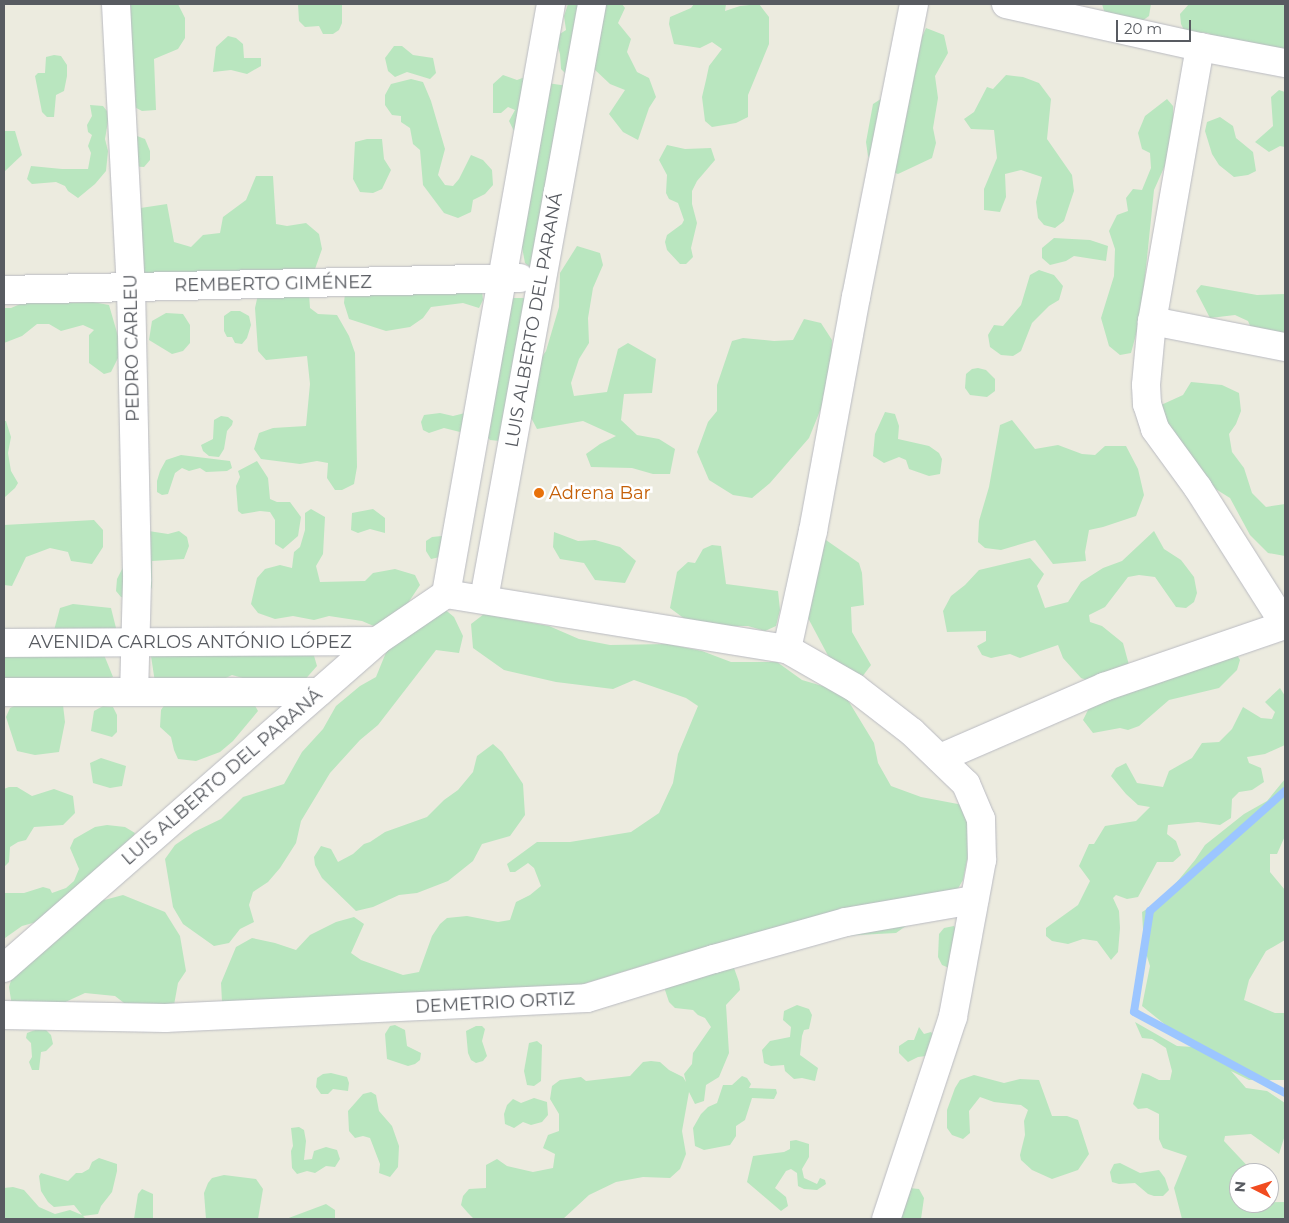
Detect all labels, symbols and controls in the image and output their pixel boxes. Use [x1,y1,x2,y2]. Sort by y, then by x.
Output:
scale bar [1119,10,1194,42]
text: 20 m [1124,19,1162,38]
street label: LUIS ALBERTO DEL PARANÁ [501,191,567,449]
street label: REMBERTO GIMÉNEZ [174,271,372,297]
street label: PEDRO CARLEU [120,274,144,422]
place label: Adrena Bar [549,482,651,504]
marker: Adrena Bar [533,487,545,499]
street label: AVENIDA CARLOS ANTÓNIO LÓPEZ [28,631,352,653]
street label: LUIS ALBERTO DEL PARANÁ [117,684,327,870]
street label: DEMETRIO ORTIZ [414,988,576,1018]
north arrow [1229,1163,1279,1213]
text: N [1231,1180,1250,1193]

